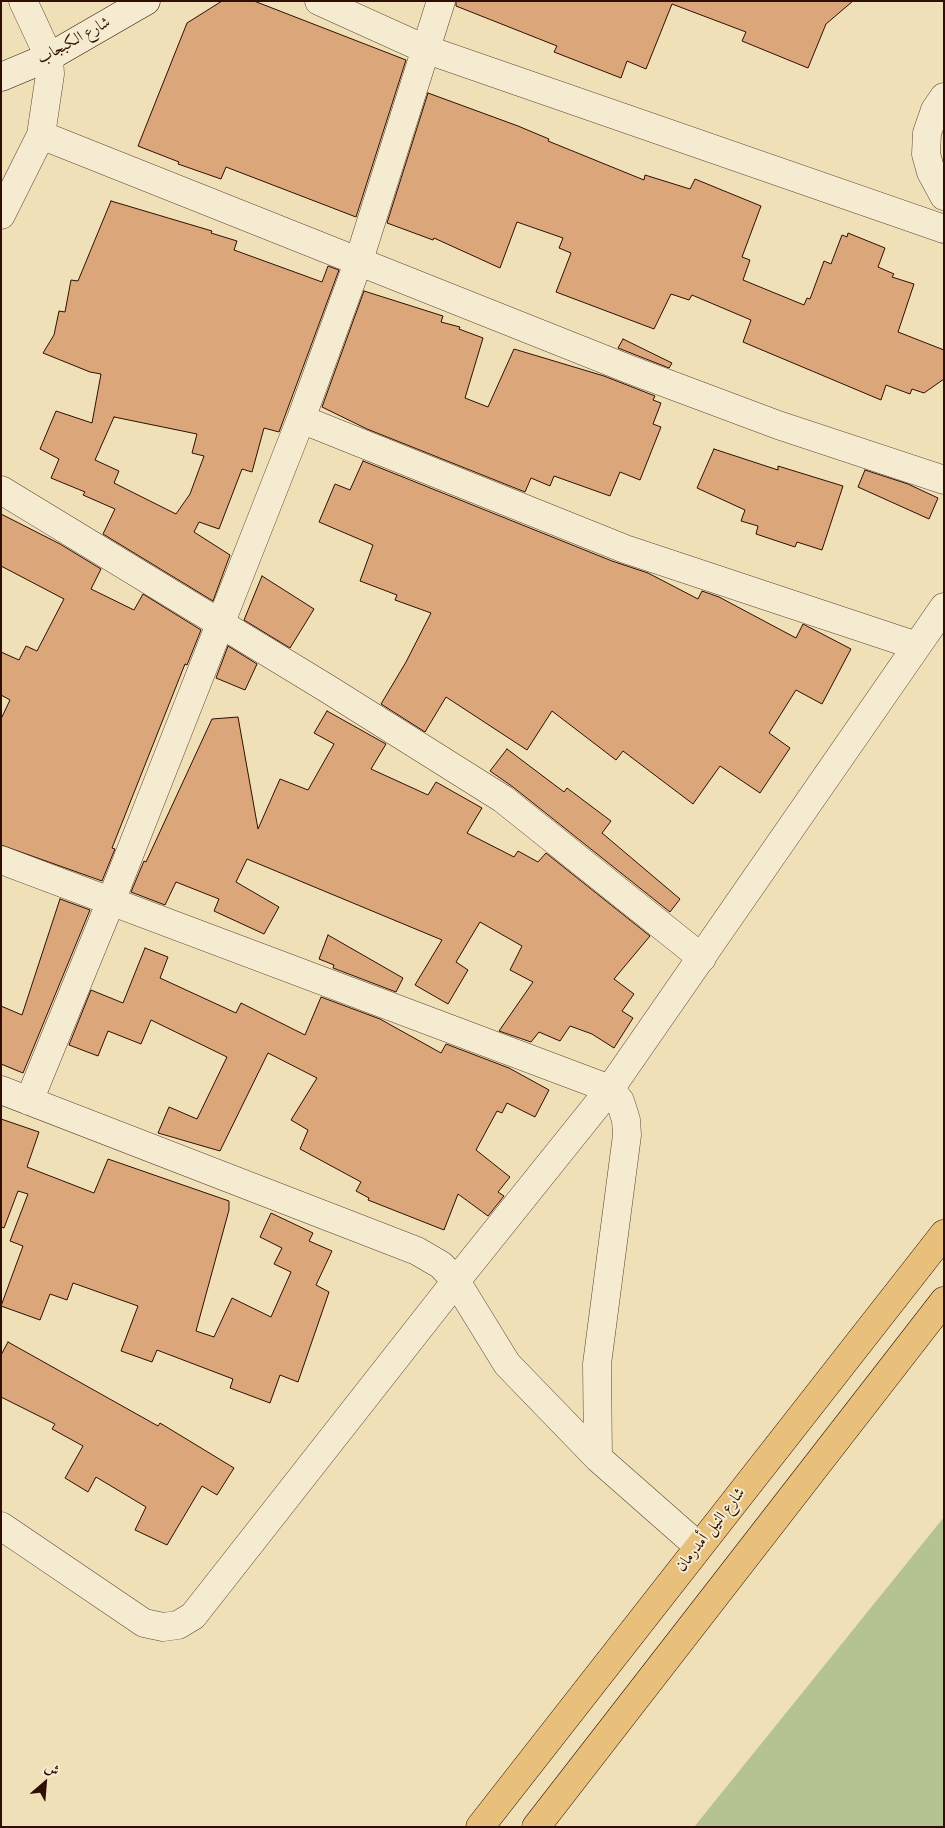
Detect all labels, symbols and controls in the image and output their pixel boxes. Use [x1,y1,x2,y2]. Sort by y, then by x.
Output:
street label: شارع الكبجاب [34,13,114,69]
street label: شارع النيل أمدرمان [672,1484,750,1576]
north arrow [20,1758,70,1808]
text: ش [42,1758,62,1781]

